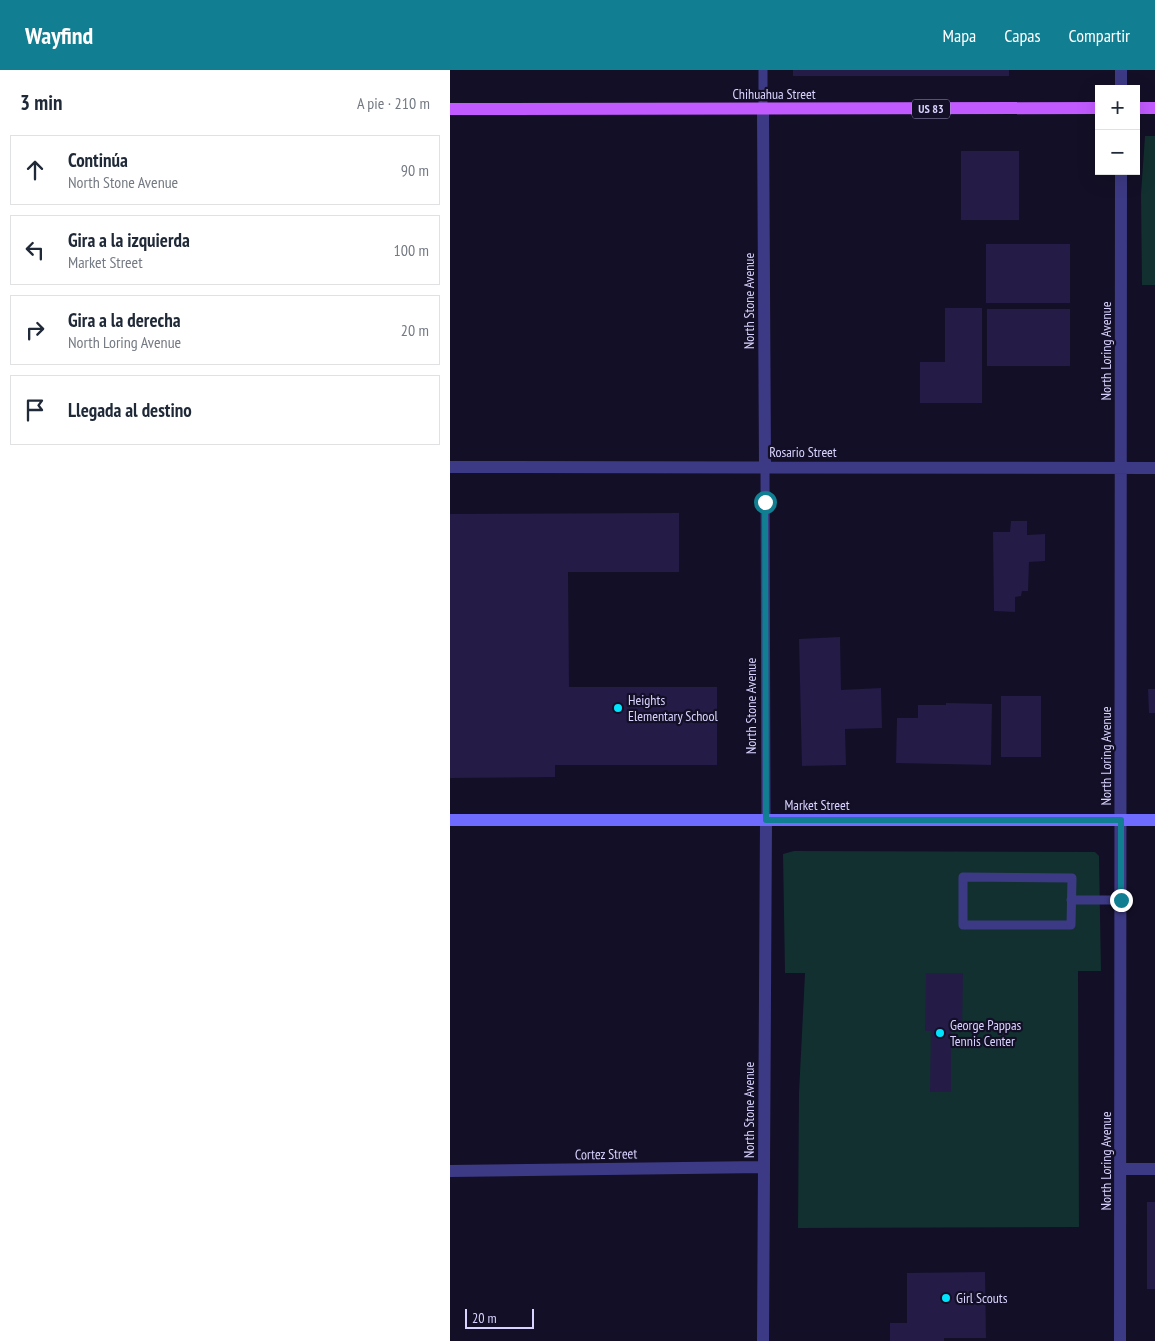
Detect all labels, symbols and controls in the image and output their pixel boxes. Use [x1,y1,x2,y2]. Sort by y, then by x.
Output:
text: Wayfind [25,20,93,51]
text: Mapa [943,24,976,47]
text: Capas [1004,24,1041,47]
text: Compartir [1069,24,1130,47]
street label: Chihuahua Street [732,85,816,103]
map controls [1095,85,1140,175]
button: + [1095,85,1140,130]
text: 3 min [20,89,62,116]
text: A pie · 210 m [357,93,430,113]
road number: US 83 [912,100,950,118]
button: − [1095,130,1140,175]
text: Continúa [68,148,128,172]
icon: ahead [21,156,49,184]
text: 90 m [401,160,429,180]
text: North Stone Avenue [68,172,178,192]
text: Gira a la izquierda [68,228,190,252]
icon: left [21,236,49,264]
text: 100 m [394,240,429,260]
text: Market Street [68,252,143,272]
street label: North Stone Avenue [740,253,758,349]
street label: North Loring Avenue [1097,301,1115,401]
text: Gira a la derecha [68,308,181,332]
icon: right [21,316,49,344]
text: 20 m [401,320,429,340]
text: North Loring Avenue [68,332,181,352]
icon: arrive [21,396,49,424]
text: Llegada al destino [68,398,192,422]
street label: Rosario Street [769,443,837,461]
route start [754,491,777,514]
street label: North Stone Avenue [742,658,760,754]
place label: Heights Elementary School [628,691,718,725]
marker: Heights Elementary School [612,702,624,714]
street label: North Loring Avenue [1097,706,1115,806]
street label: Market Street [784,796,850,814]
route end [1110,889,1133,912]
place label: George Pappas Tennis Center [950,1016,1022,1050]
marker: George Pappas Tennis Center [934,1027,946,1039]
street label: North Stone Avenue [740,1062,758,1158]
street label: North Loring Avenue [1097,1111,1115,1211]
street label: Cortez Street [575,1144,637,1164]
place label: Girl Scouts [956,1289,1008,1307]
marker: Girl Scouts [940,1292,952,1304]
scale bar [465,1306,534,1329]
text: 20 m [472,1309,497,1327]

